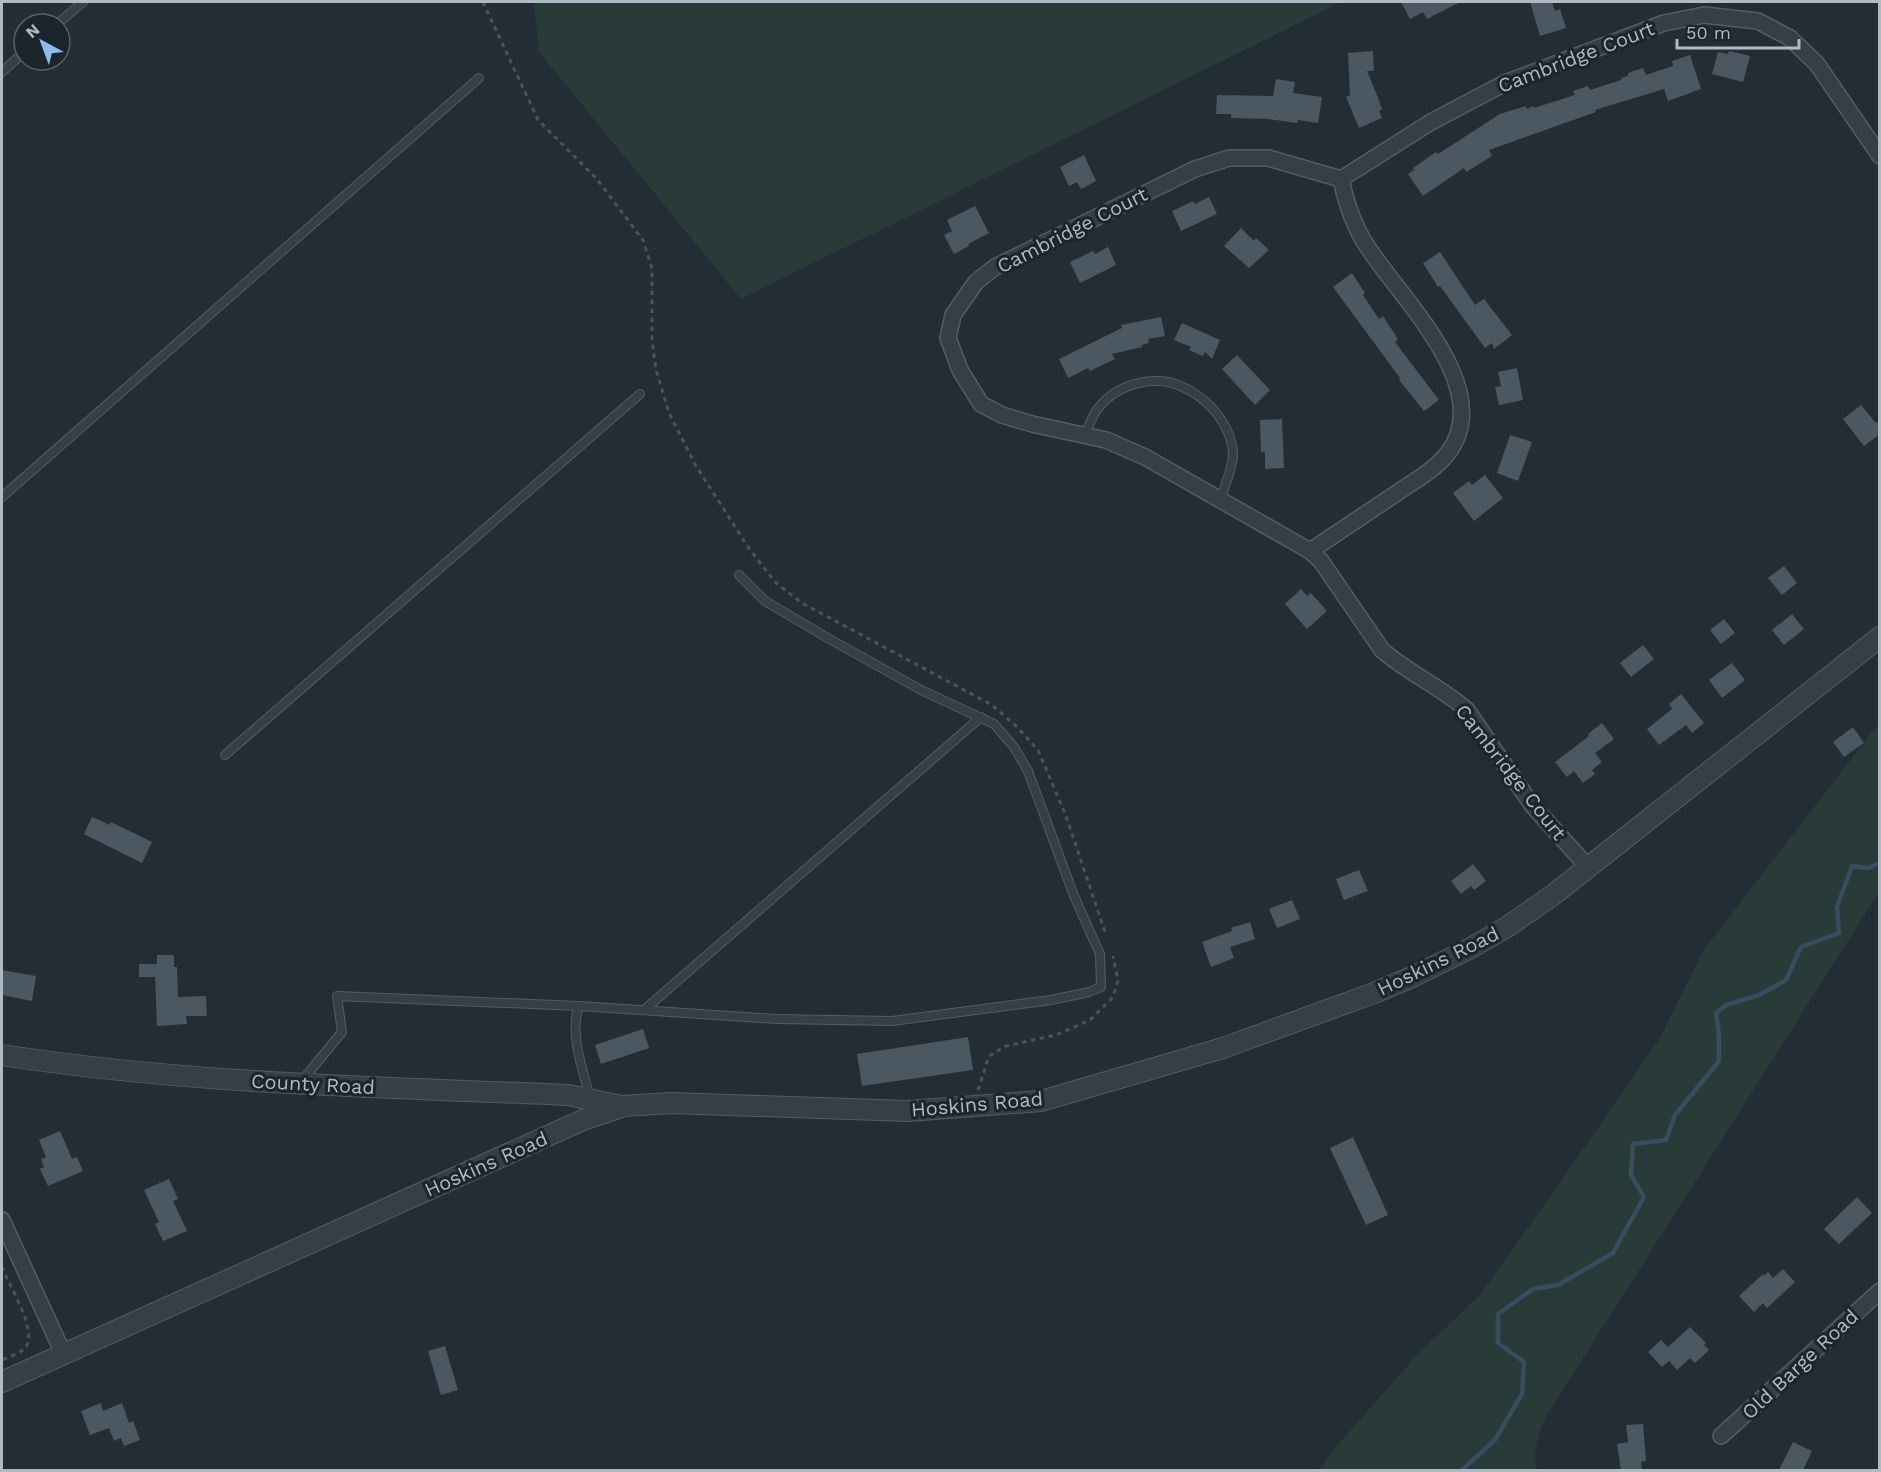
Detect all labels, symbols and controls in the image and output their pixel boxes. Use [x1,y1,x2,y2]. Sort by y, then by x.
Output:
north arrow [12,12,72,72]
scale bar [1677,12,1798,50]
street label: Cambridge Court [1494,16,1658,98]
text: N [22,20,43,42]
text: 50 m [1686,22,1731,43]
street label: Cambridge Court [993,181,1152,278]
street label: Cambridge Court [1451,699,1572,845]
street label: Hoskins Road [1373,921,1503,1001]
street label: County Road [250,1069,376,1099]
street label: Hoskins Road [910,1086,1044,1122]
street label: Hoskins Road [421,1126,551,1202]
street label: Old Barge Road [1737,1304,1863,1424]

